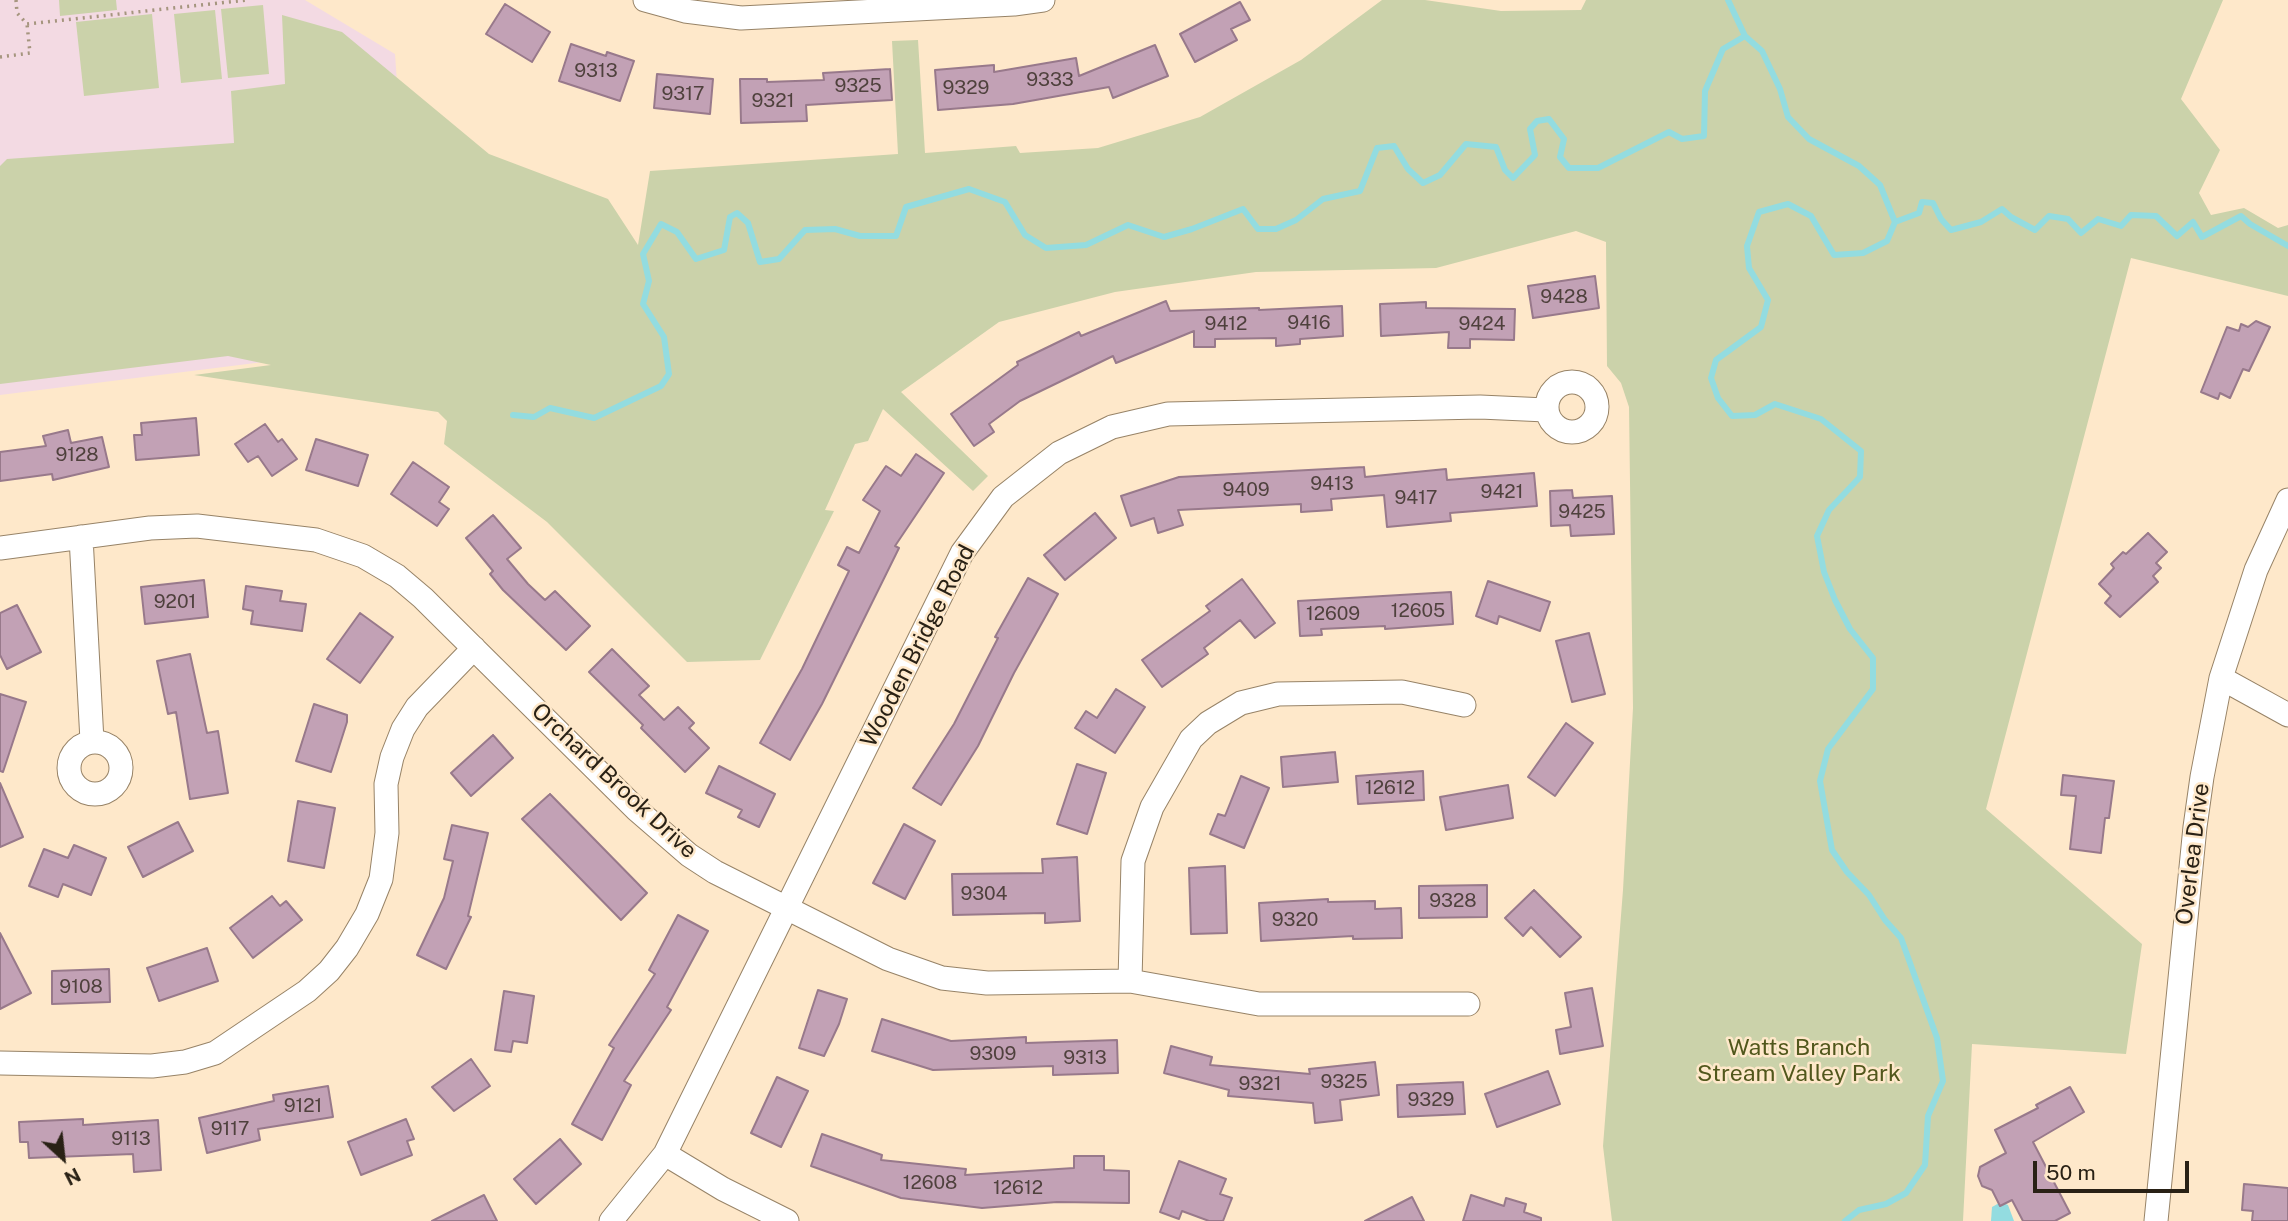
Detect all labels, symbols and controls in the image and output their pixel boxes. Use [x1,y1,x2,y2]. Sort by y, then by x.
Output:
house number: 9313 [574,60,618,82]
house number: 9333 [1026,69,1074,91]
house number: 9325 [834,75,882,97]
house number: 9329 [943,77,989,99]
house number: 9317 [662,83,704,105]
house number: 9321 [752,90,794,112]
house number: 9428 [1540,286,1588,308]
house number: 9416 [1287,312,1331,334]
house number: 9412 [1205,313,1247,335]
house number: 9424 [1458,313,1506,335]
house number: 9128 [55,444,99,466]
house number: 9413 [1310,473,1354,495]
house number: 9409 [1222,479,1270,501]
house number: 9421 [1481,481,1523,503]
house number: 9417 [1395,487,1437,509]
house number: 9425 [1558,501,1606,523]
street label: Wooden Bridge Road [855,540,981,752]
house number: 9201 [154,591,196,613]
house number: 12605 [1391,600,1445,622]
house number: 12609 [1306,603,1360,625]
street label: Orchard Brook Drive [526,697,702,865]
house number: 12612 [1365,777,1415,799]
street label: Overlea Drive [2171,781,2215,927]
house number: 9304 [960,883,1008,905]
house number: 9328 [1429,890,1477,912]
house number: 9320 [1272,909,1318,931]
house number: 9108 [59,976,103,998]
park label: Watts Branch Stream Valley Park [1697,1034,1901,1088]
house number: 9309 [970,1043,1016,1065]
house number: 9313 [1063,1047,1107,1069]
house number: 9325 [1320,1071,1368,1093]
house number: 9321 [1239,1073,1281,1095]
house number: 9329 [1408,1089,1454,1111]
house number: 9121 [284,1095,322,1117]
house number: 9117 [211,1118,249,1140]
north arrow [28,1123,98,1193]
house number: 9113 [111,1128,151,1150]
scale bar [2036,1148,2192,1192]
text: 50 m [2046,1160,2096,1185]
text: N [61,1164,84,1190]
house number: 12608 [903,1172,957,1194]
house number: 12612 [993,1177,1043,1199]

